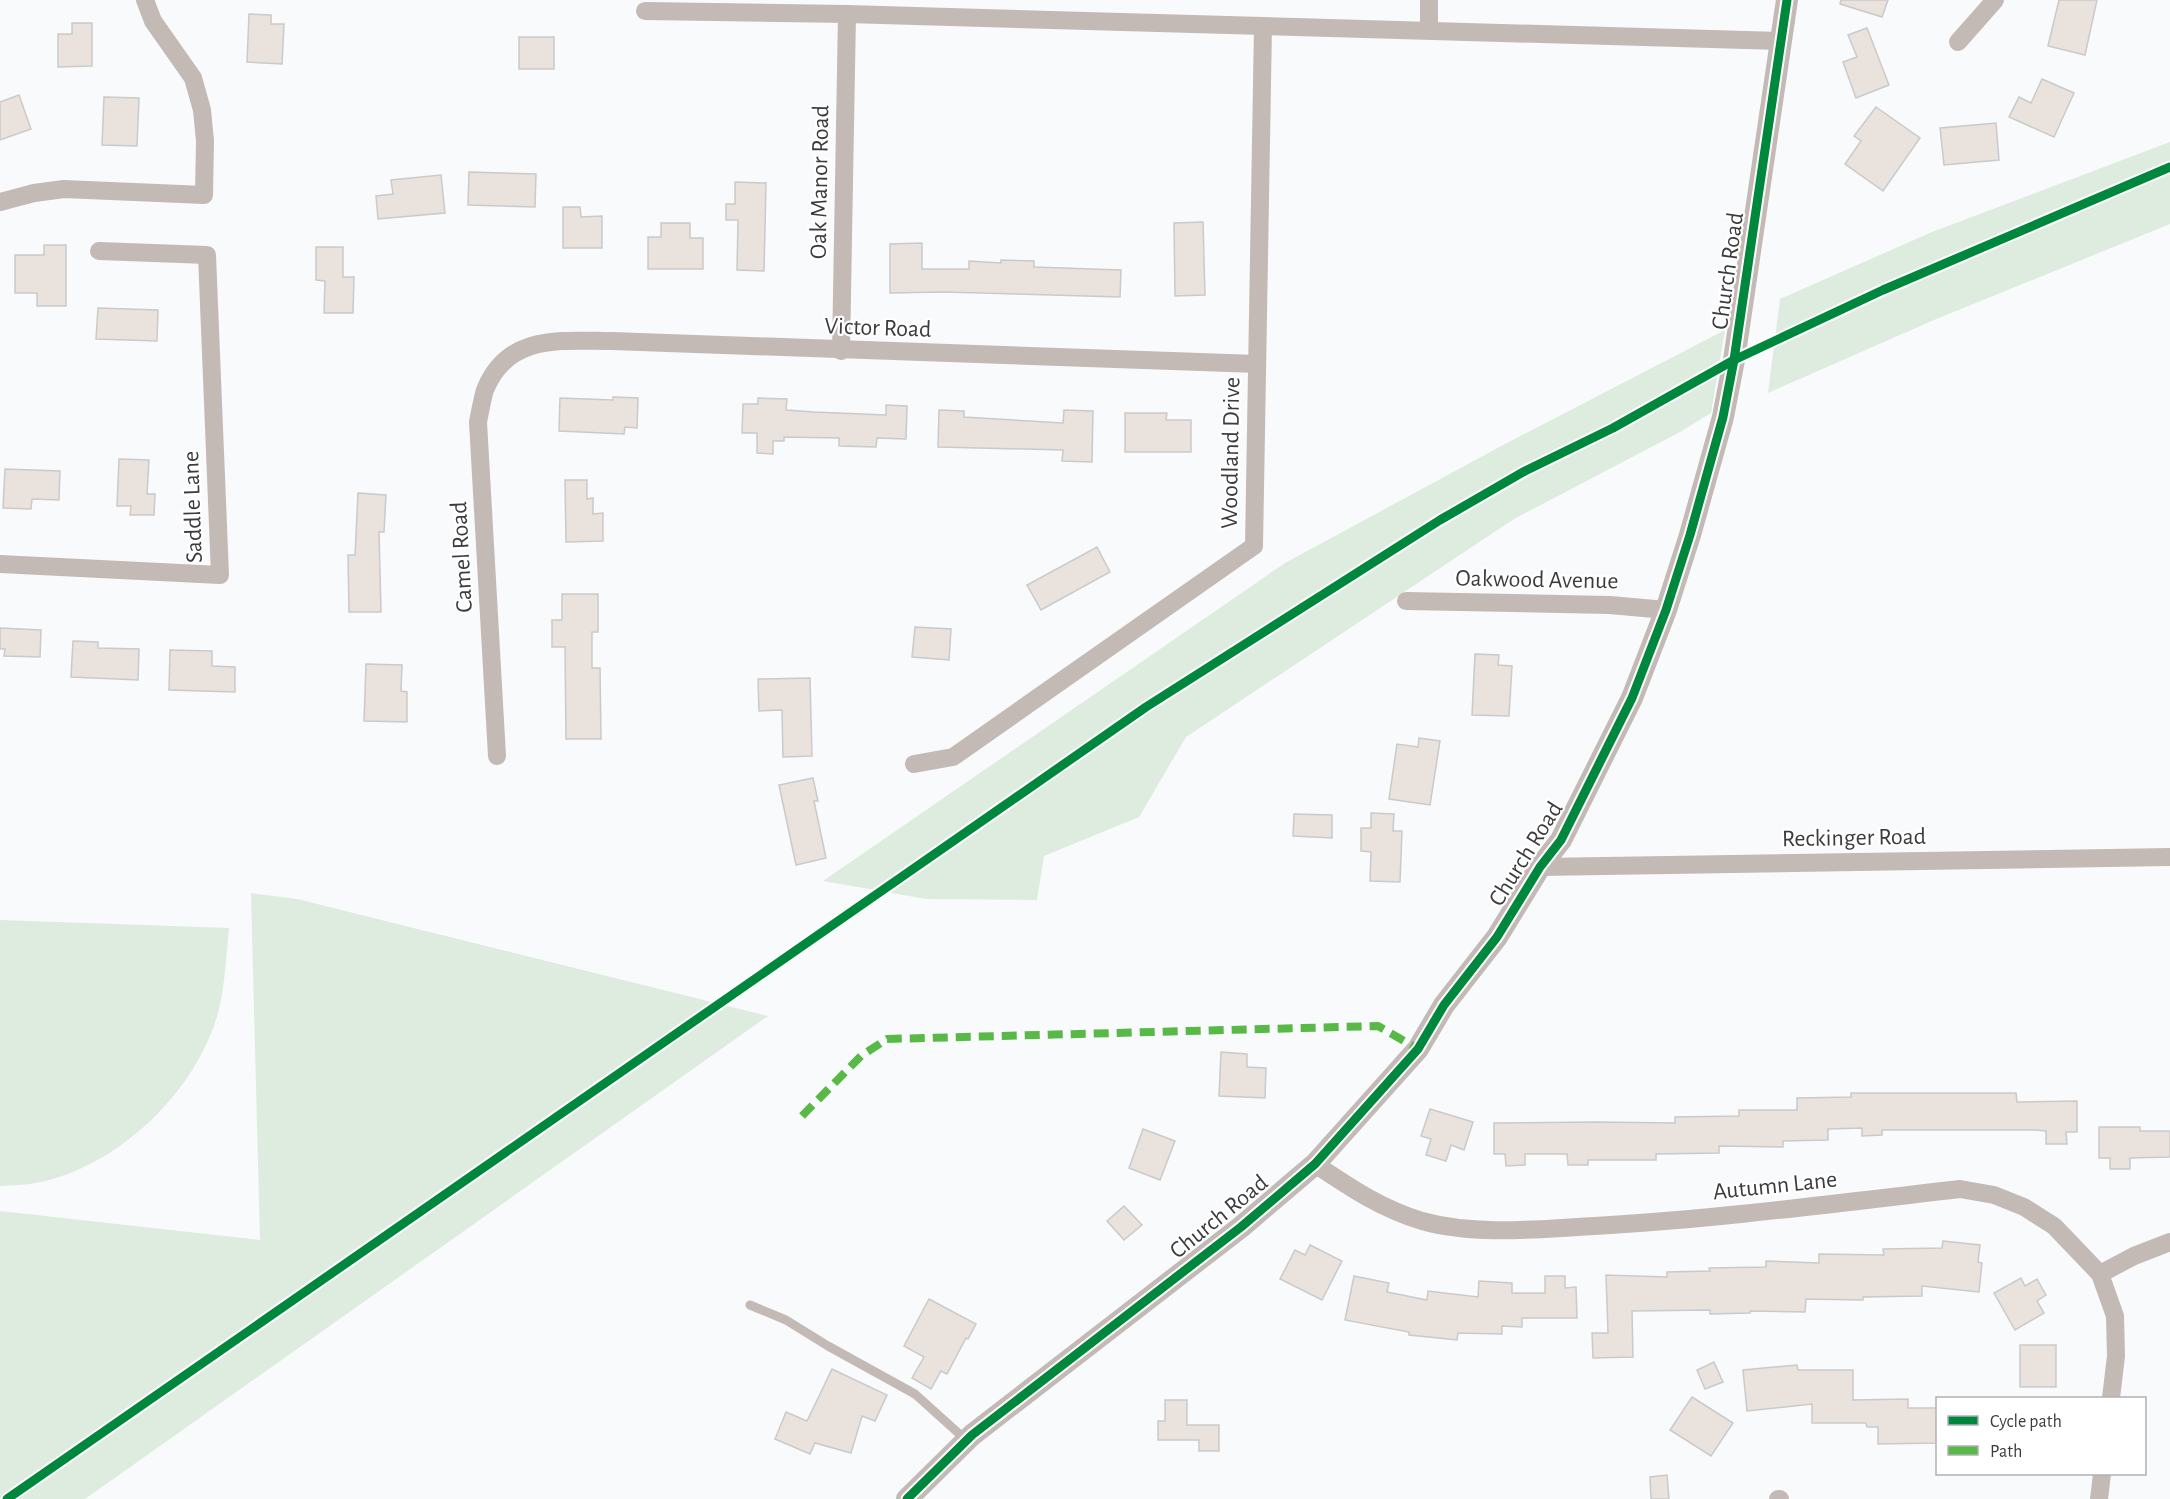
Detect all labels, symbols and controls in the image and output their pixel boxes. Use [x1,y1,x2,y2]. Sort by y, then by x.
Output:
street label: Oak Manor Road [807,105,833,259]
street label: Church Road [1708,211,1748,331]
street label: Victor Road [824,314,932,342]
street label: Woodland Drive [1218,377,1244,529]
street label: Saddle Lane [179,451,207,563]
street label: Camel Road [447,501,477,613]
street label: Oakwood Avenue [1455,567,1619,593]
street label: Church Road [1485,798,1567,910]
street label: Reckinger Road [1782,825,1926,851]
street label: Autumn Lane [1712,1168,1838,1204]
street label: Church Road [1166,1171,1272,1263]
legend [1936,1397,2146,1475]
text: Cycle path [1990,1413,2062,1431]
text: Path [1990,1443,2022,1461]

